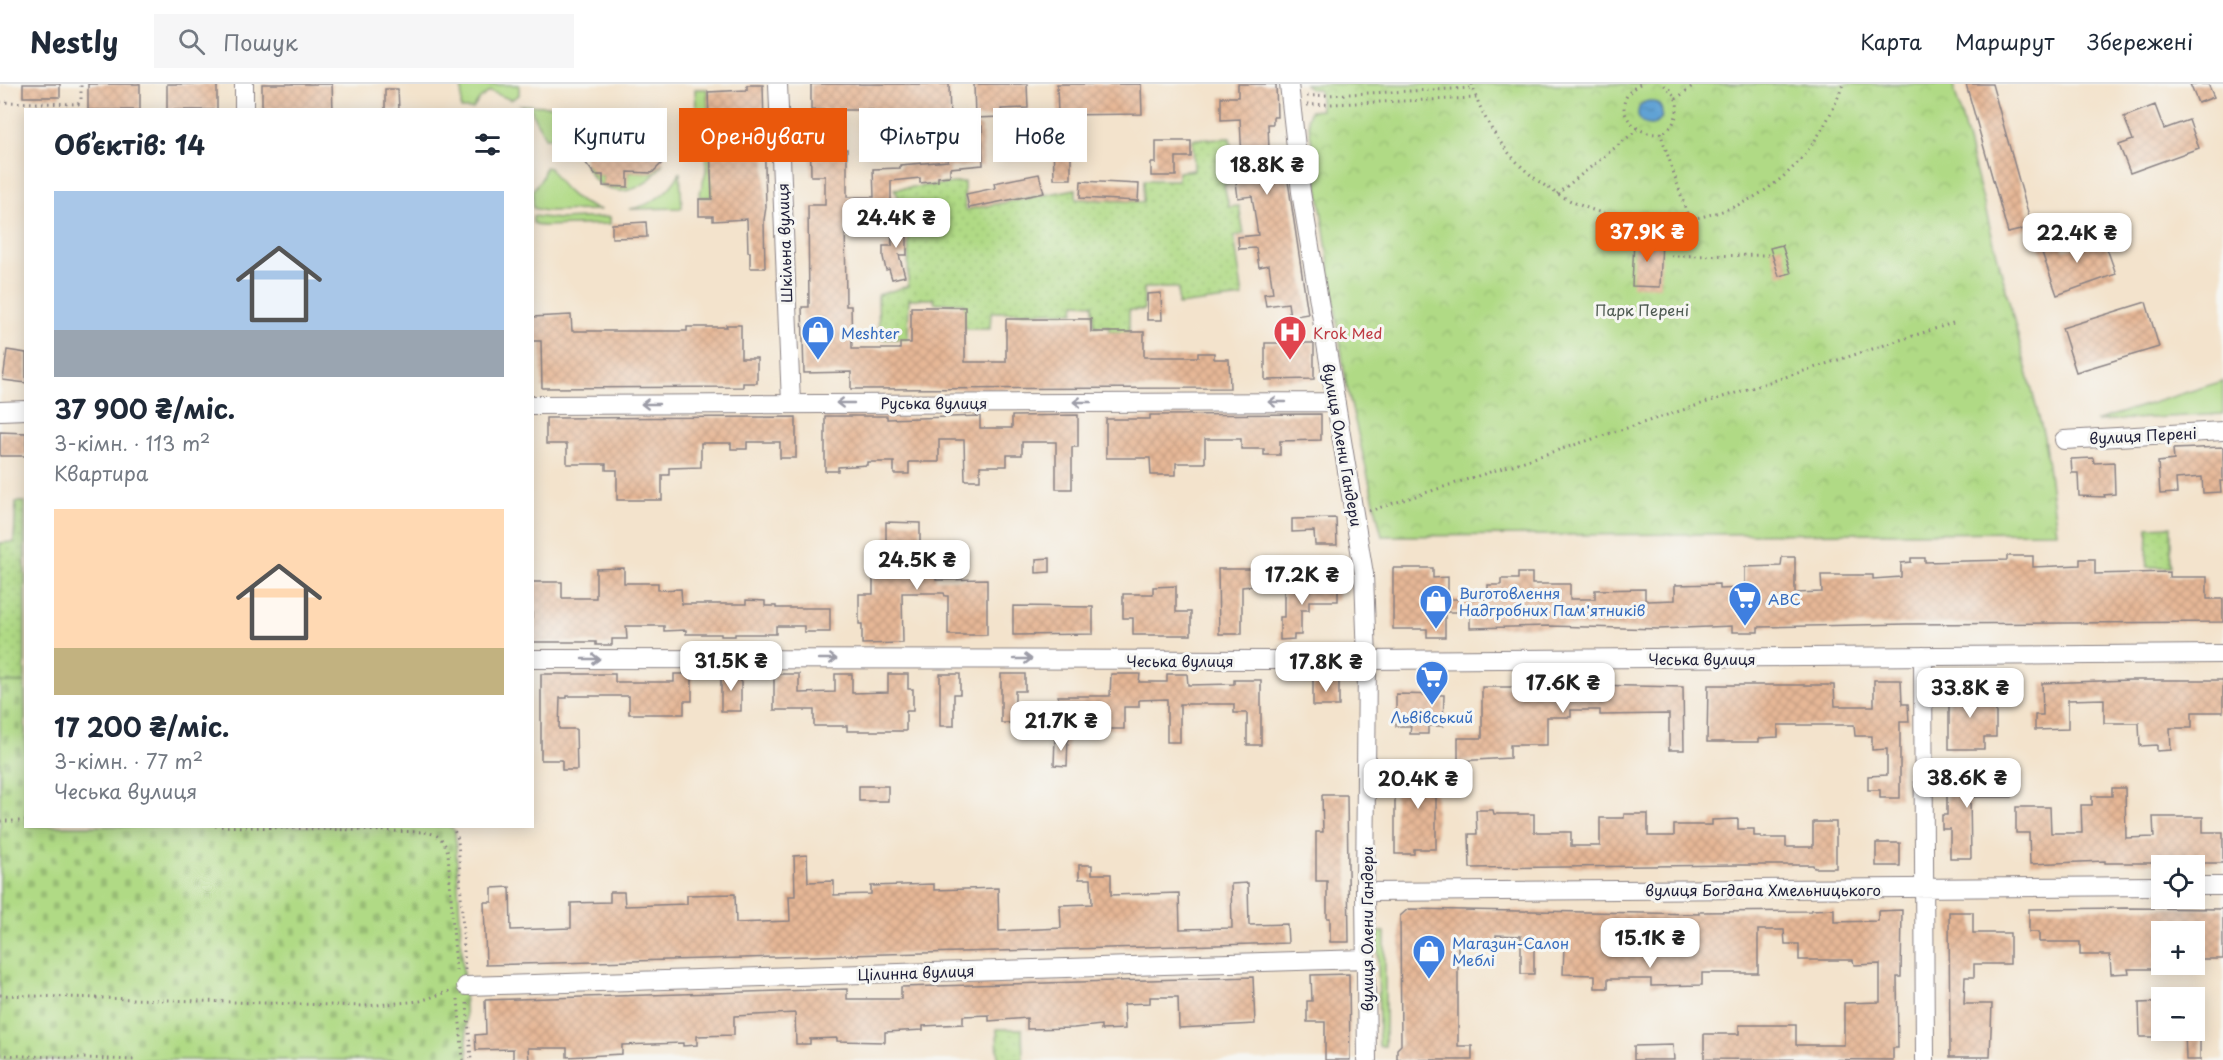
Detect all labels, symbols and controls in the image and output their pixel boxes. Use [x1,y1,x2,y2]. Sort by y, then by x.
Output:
search box [154,14,574,68]
text: Nestly [30,20,118,63]
icon: search [175,25,208,58]
text: Пошук [223,25,298,58]
text: Карта [1860,25,1922,57]
text: Маршрут [1955,25,2054,57]
text: Збережені [2087,25,2193,57]
chip: Купити [552,108,667,162]
chip: Орендувати [679,108,847,162]
chip: Фільтри [859,108,981,162]
chip: Нове [993,108,1087,162]
text: Об’єктів: 14 [54,125,205,164]
icon: filters [471,128,504,161]
pin: 18.8K ₴ [1212,145,1322,196]
text: 18.8K ₴ [1230,149,1304,179]
street label: Шкільна вулиця [770,183,798,303]
pin: 24.4K ₴ [841,198,951,249]
text: 24.4K ₴ [856,202,936,232]
pin: 37.9K ₴ [1592,212,1702,263]
pin: 22.4K ₴ [2022,213,2132,264]
text: 37.9K ₴ [1610,216,1684,246]
text: 22.4K ₴ [2037,217,2117,247]
icon: home [225,230,333,338]
park label: Парк Перені [1595,298,1689,321]
shop icon: Meshter [800,314,836,361]
hospital icon: Krok Med [1272,314,1308,361]
place label: Meshter [841,321,900,344]
place label: Krok Med [1313,321,1382,344]
street label: вулиця Олени Гандери [1317,362,1369,528]
text: 37 900 ₴/міс. [54,389,235,428]
street label: Руська вулиця [881,391,987,414]
one-way arrow [1073,396,1093,408]
one-way arrow [1268,396,1288,408]
one-way arrow [836,397,856,408]
one-way arrow [641,398,661,410]
street label: вулиця Перені [2089,421,2197,449]
text: 3-кімн. · 113 m² [54,428,210,458]
text: Квартира [54,458,148,488]
pin: 24.5K ₴ [862,540,972,591]
text: 24.5K ₴ [878,544,956,574]
icon: home [225,548,333,656]
pin: 17.2K ₴ [1247,555,1357,606]
text: 17.2K ₴ [1265,559,1339,589]
supermarket icon: ABC [1727,580,1763,627]
place label: Виготовлення Надгробних Пам'ятників [1459,581,1646,621]
shop icon: Виготовлення Надгробних Пам'ятників [1418,583,1454,630]
place label: ABC [1768,587,1801,610]
pin: 31.5K ₴ [676,641,786,692]
pin: 17.8K ₴ [1271,642,1381,693]
text: 31.5K ₴ [694,645,768,675]
text: 17.8K ₴ [1289,646,1363,676]
street label: Чеська вулиця [1648,647,1756,670]
street label: Чеська вулиця [1126,649,1234,672]
one-way arrow [580,653,600,665]
one-way arrow [817,653,837,665]
one-way arrow [1012,653,1032,665]
supermarket icon: Львівський [1414,659,1450,706]
pin: 17.6K ₴ [1508,663,1618,714]
text: 17.6K ₴ [1526,667,1600,697]
pin: 33.8K ₴ [1915,668,2025,719]
text: 33.8K ₴ [1931,672,2009,702]
pin: 21.7K ₴ [1006,701,1116,752]
text: 21.7K ₴ [1024,705,1098,735]
place label: Львівський [1391,705,1473,728]
text: 17 200 ₴/міс. [54,707,229,746]
text: 3-кімн. · 77 m² [54,746,203,776]
pin: 38.6K ₴ [1912,758,2022,809]
pin: 20.4K ₴ [1363,759,1473,810]
text: 38.6K ₴ [1927,762,2007,792]
text: 20.4K ₴ [1378,763,1458,793]
text: Чеська вулиця [54,776,197,806]
street label: вулиця Олени Гандери [1355,846,1378,1012]
map controls [2151,855,2205,1041]
button: locate [2151,855,2205,909]
street label: вулиця Богдана Хмельницького [1645,878,1881,901]
pin: 15.1K ₴ [1595,918,1705,969]
button: + [2151,921,2205,975]
text: 15.1K ₴ [1615,922,1685,952]
place label: Магазин-Салон Меблі [1452,931,1569,971]
shop icon: Магазин-Салон Меблі [1411,933,1447,980]
street label: Цілинна вулиця [857,958,975,986]
button: − [2151,987,2205,1041]

